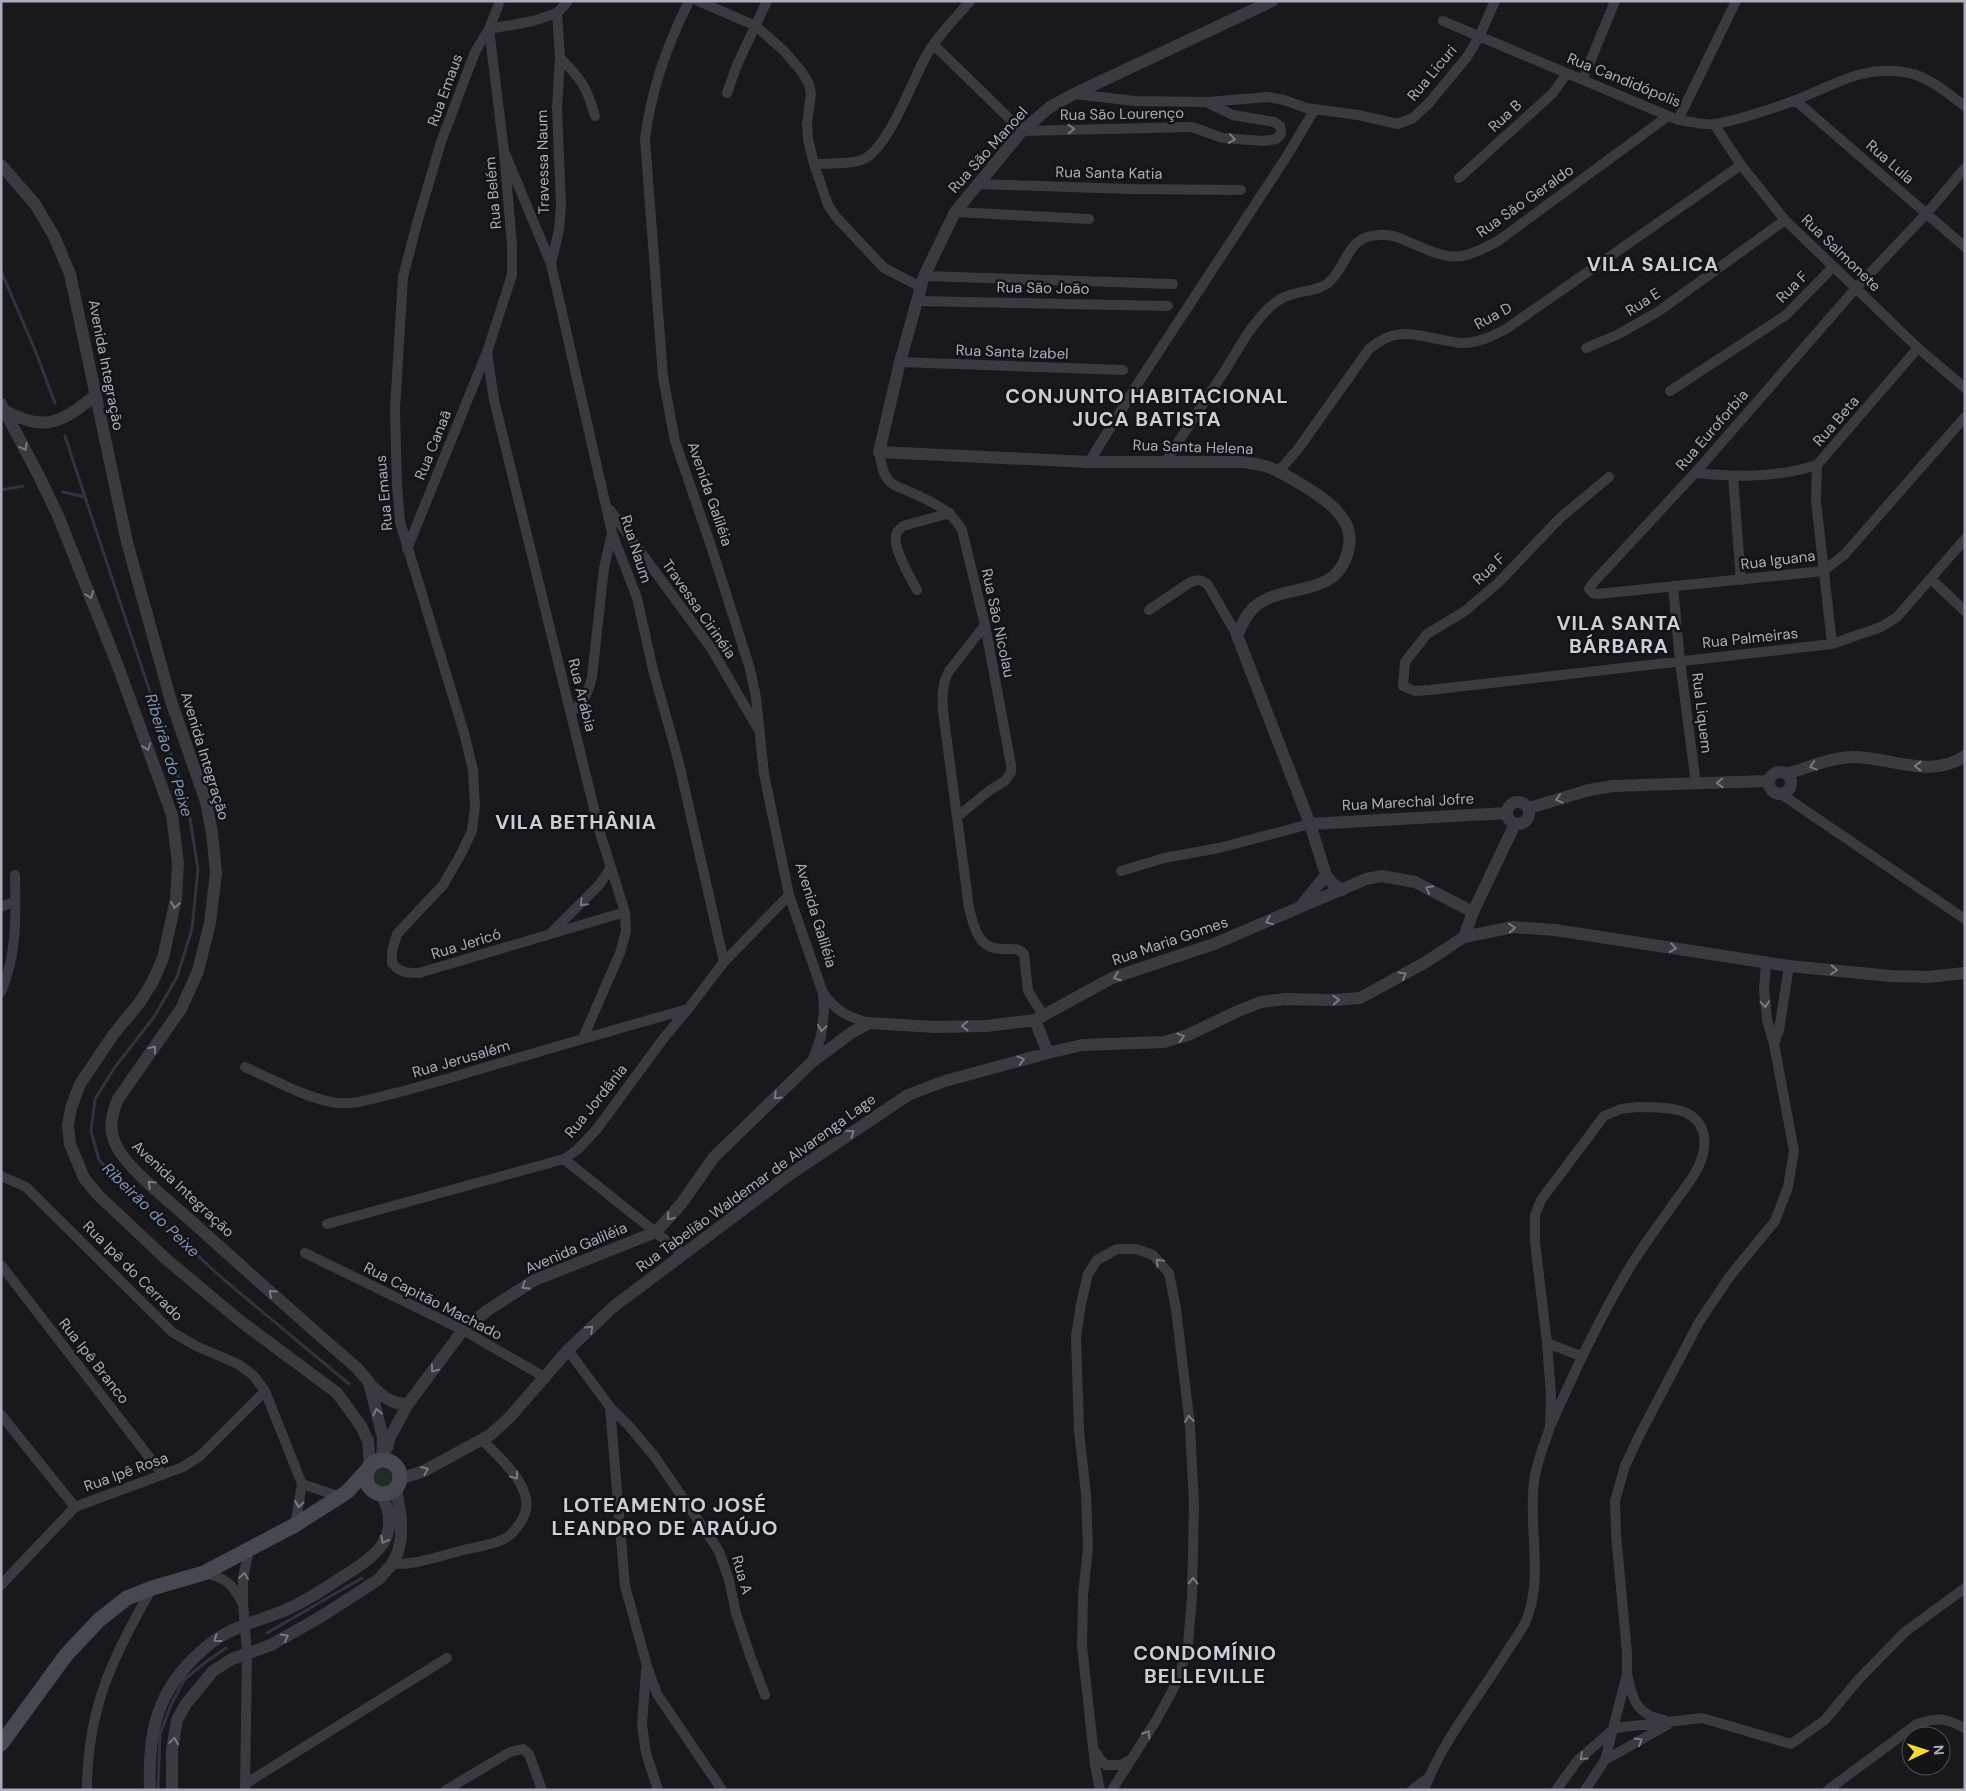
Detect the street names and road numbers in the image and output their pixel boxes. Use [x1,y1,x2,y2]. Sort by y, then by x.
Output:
street label: Rua Licuri [1403,41,1461,105]
street label: Rua Candidópolis [1564,48,1684,112]
street label: Rua Emaus [423,51,467,129]
street label: Rua B [1484,95,1526,137]
street label: Rua São Manoel [944,103,1032,197]
street label: Rua São Lourenço [1060,103,1184,125]
street label: Travessa Naum [532,109,554,215]
street label: Rua Lula [1862,136,1918,188]
street label: Rua Belém [480,156,506,230]
street label: Rua São Geraldo [1472,160,1578,242]
street label: Rua Santa Katia [1055,162,1163,184]
street label: Rua Salmonete [1797,210,1885,296]
street label: Rua F [1772,267,1812,307]
street label: Rua São João [996,277,1090,299]
street label: Rua E [1622,283,1664,321]
street label: Avenida Integração [83,298,129,432]
street label: Rua D [1471,298,1515,334]
street label: Rua Santa Izabel [955,340,1069,364]
street label: Rua Euroforbia [1671,385,1753,475]
street label: Rua Beta [1808,391,1864,451]
street label: Rua Canaã [410,407,456,483]
street label: Rua Santa Helena [1132,435,1254,459]
street label: Avenida Galiléia [683,439,737,549]
street label: Rua Emaus [371,454,397,532]
street label: Rua Naum [616,513,656,585]
street label: Rua Iguana [1740,546,1816,574]
street label: Rua F [1468,549,1510,589]
street label: Travessa Cirinéia [657,555,741,663]
street label: Rua São Nicolau [977,567,1019,679]
street label: Rua Palmeiras [1701,623,1799,653]
street label: Rua Arábia [563,656,601,734]
street label: Rua Liquem [1687,672,1717,754]
street label: Avenida Integração [176,689,234,823]
street label: Rua Marechal Jofre [1341,789,1475,815]
street label: Avenida Galiléia [790,860,842,970]
street label: Rua Maria Gomes [1109,912,1231,970]
street label: Rua Jericó [428,924,504,964]
street label: Rua Jerusalém [410,1035,512,1083]
street label: Rua Jordânia [560,1060,632,1142]
street label: Rua Tabelião Waldemar de Alvarenga Lage [632,1089,880,1277]
street label: Avenida Integração [128,1136,239,1242]
street label: Rua Ipê do Cerrado [78,1216,188,1326]
street label: Avenida Galiléia [522,1217,630,1279]
street label: Rua Capitão Machado [360,1257,506,1345]
street label: Rua Ipê Branco [54,1314,134,1408]
street label: Rua Ipê Rosa [81,1448,171,1496]
street label: Rua A [727,1553,757,1597]

